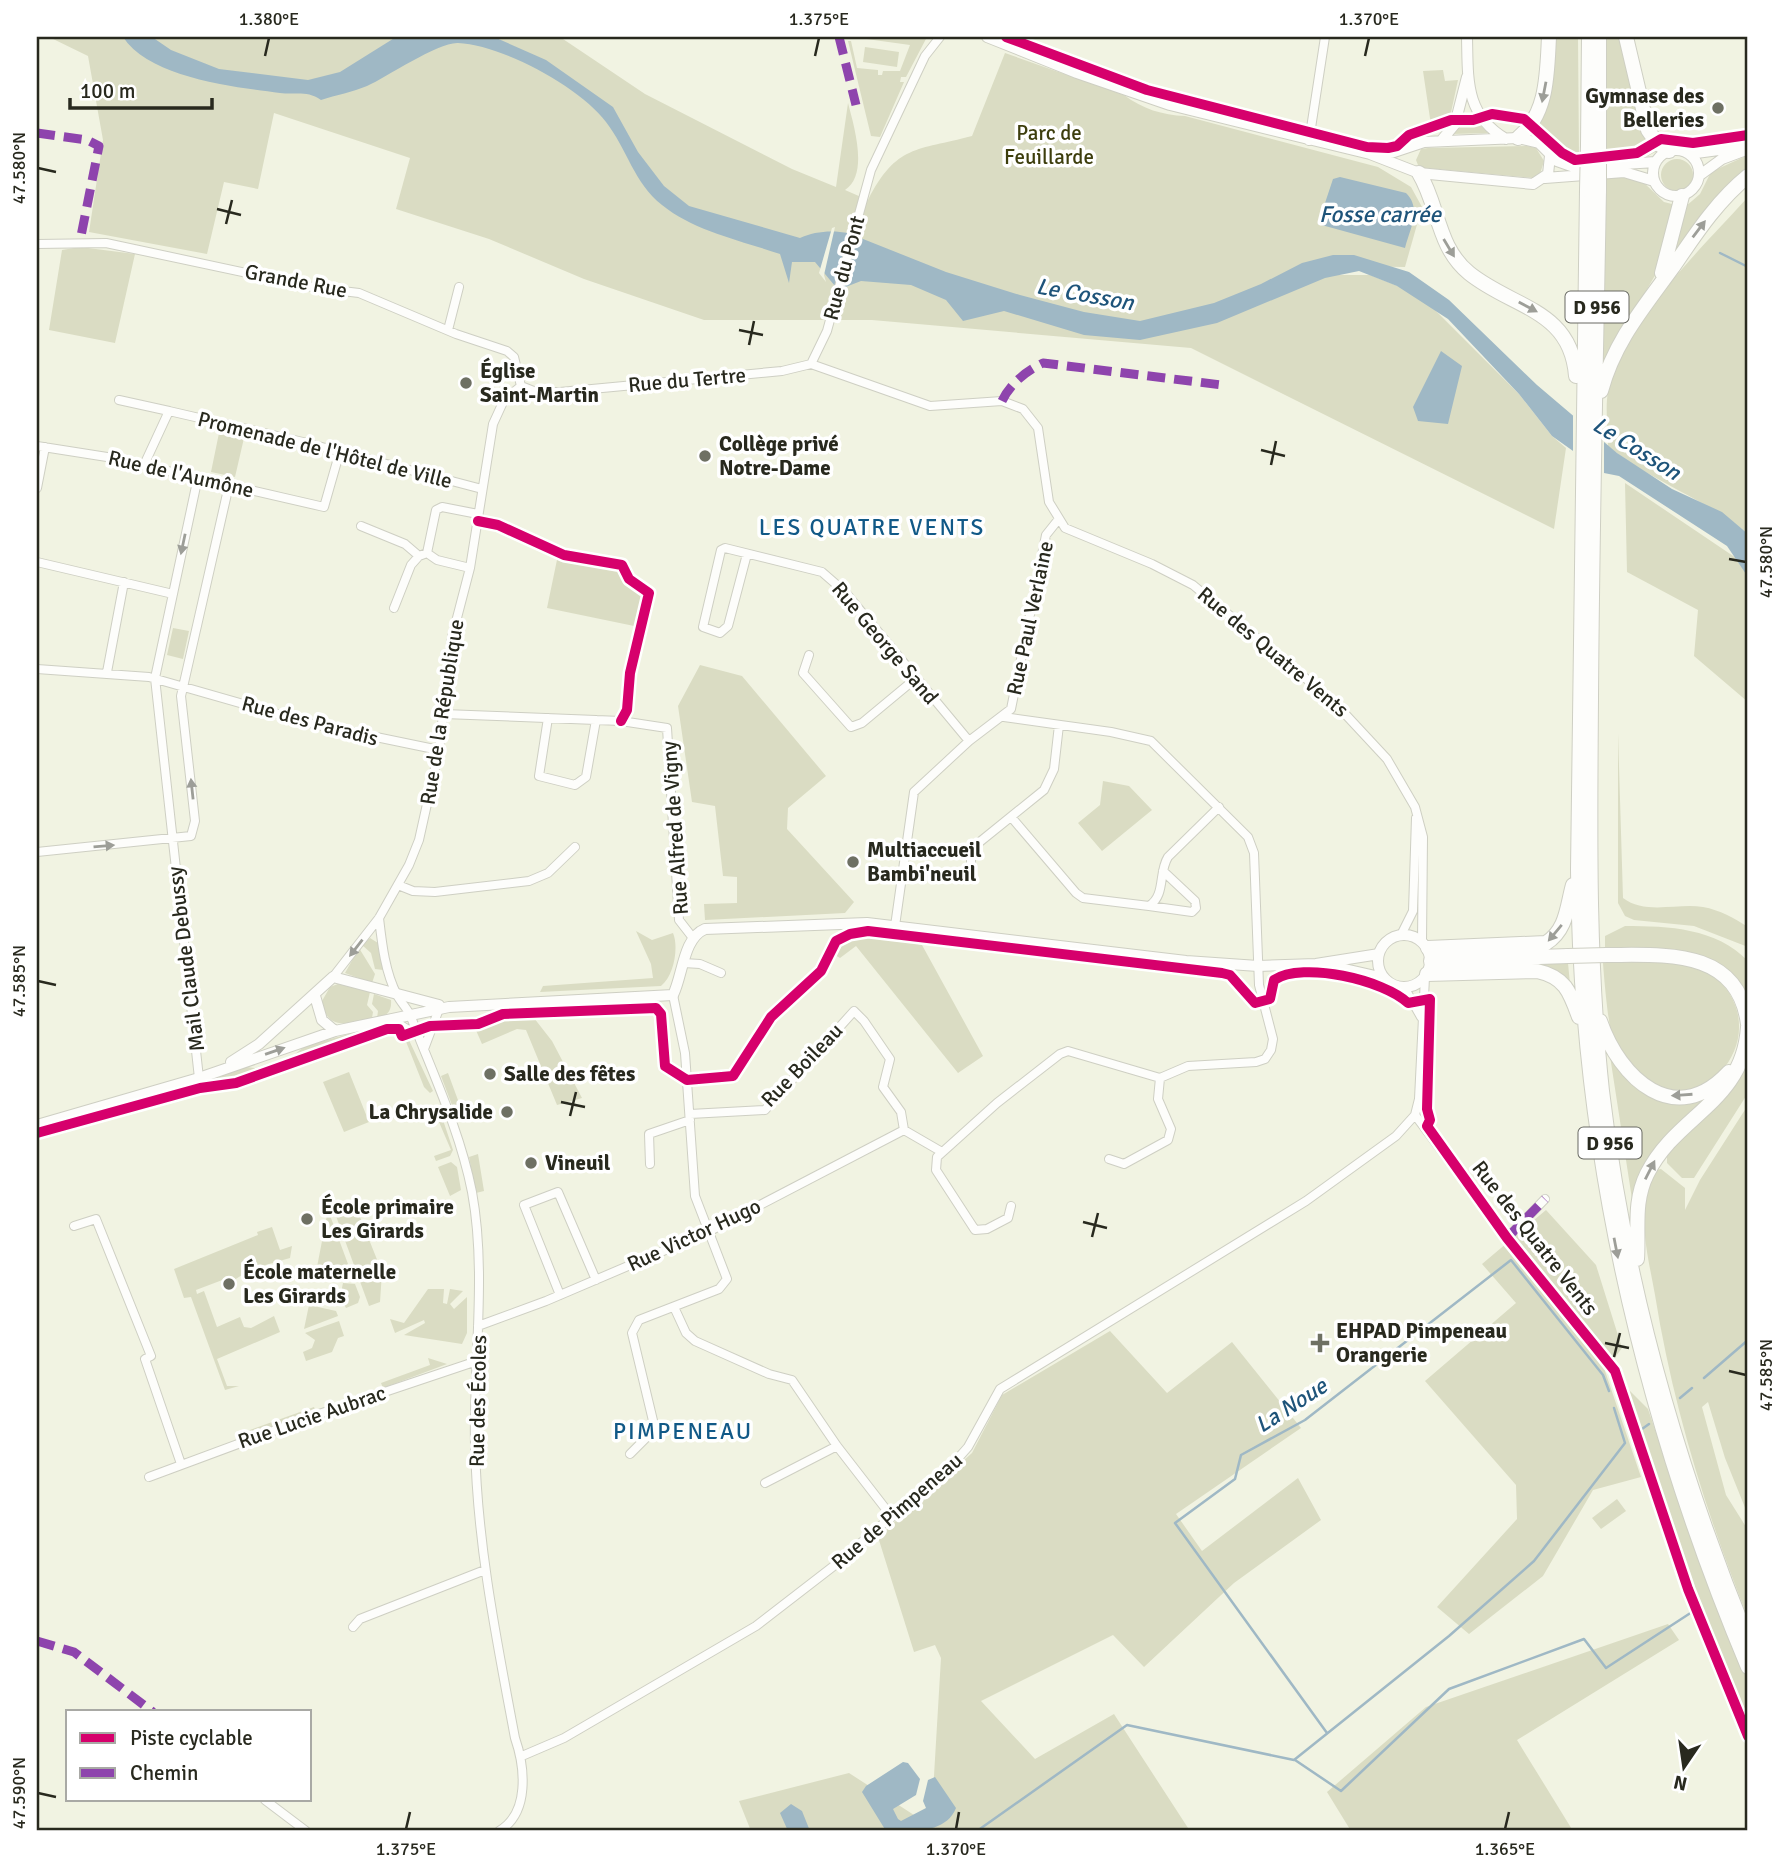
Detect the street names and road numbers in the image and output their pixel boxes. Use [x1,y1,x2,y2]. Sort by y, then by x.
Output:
street label: Rue du Pont [818,213,870,323]
street label: Grande Rue [243,258,349,304]
road number: D 956 [1566,292,1628,322]
street label: Rue du Tertre [627,362,747,398]
street label: Promenade de l'Hôtel de Ville [195,406,455,494]
street label: Rue de l'Aumône [106,445,256,503]
street label: Rue Paul Verlaine [1001,539,1059,697]
street label: Rue George Sand [826,576,944,710]
street label: Rue des Quatre Vents [1192,581,1354,723]
street label: Rue de la République [414,617,470,807]
street label: Rue des Paradis [239,690,381,752]
street label: Rue Alfred de Vigny [656,740,694,916]
street label: Mail Claude Debussy [162,865,210,1053]
street label: Rue Boileau [756,1018,848,1112]
road number: D 956 [1578,1128,1642,1158]
street label: Rue des Quatre Vents [1467,1155,1603,1321]
street label: Rue Victor Hugo [623,1193,765,1277]
street label: Rue des Écoles [464,1335,492,1467]
street label: Rue Lucie Aubrac [235,1379,389,1454]
street label: Rue de Pimpeneau [826,1447,968,1575]

